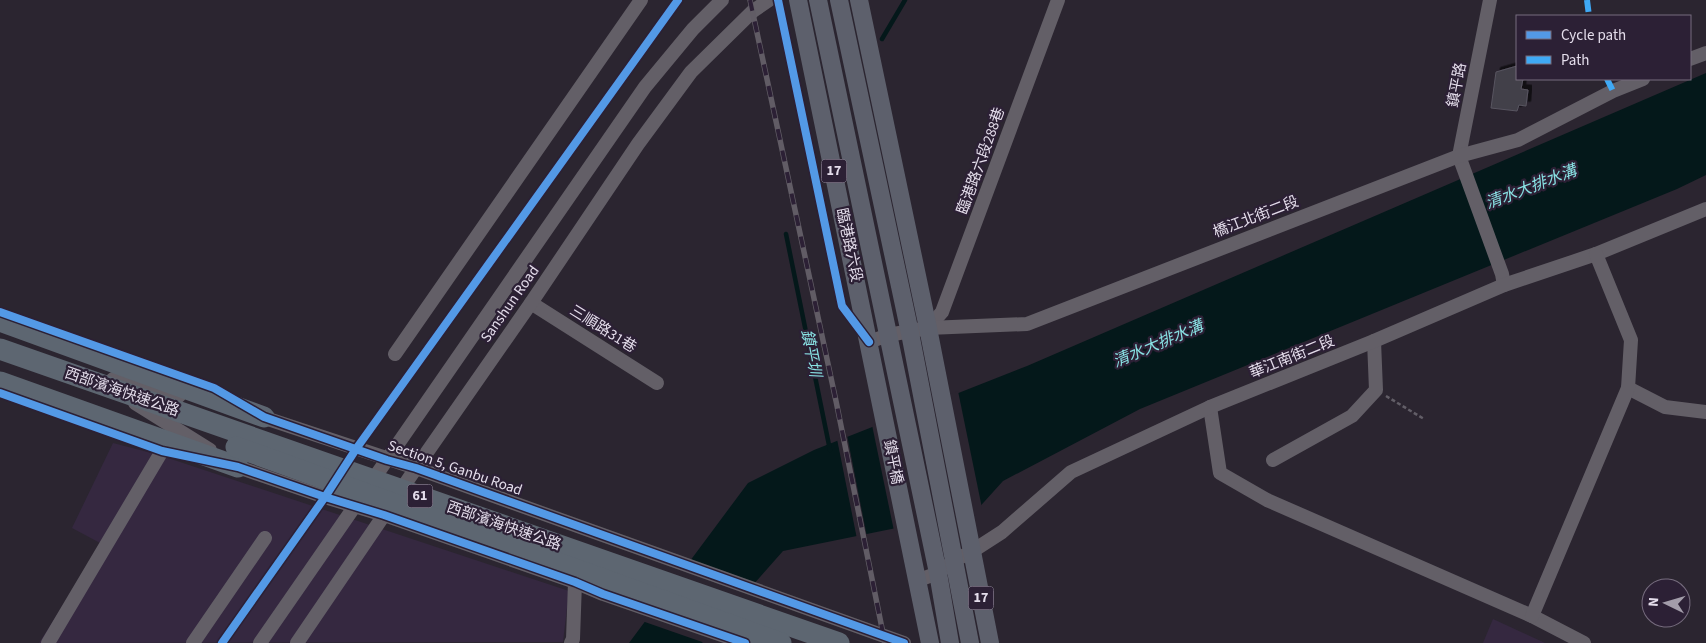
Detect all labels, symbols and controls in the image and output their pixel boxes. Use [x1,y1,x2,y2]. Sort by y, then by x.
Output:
legend [1516,15,1691,80]
text: Cycle path [1561,25,1626,46]
text: Path [1561,50,1589,71]
street label: 鎮平路 [1442,61,1472,109]
street label: 臨港路六段288巷 [952,105,1010,217]
water label: 清水大排水溝 [1482,159,1582,214]
road number: 17 [822,160,846,182]
street label: 橋江北街二段 [1210,191,1302,243]
street label: 臨港路六段 [831,206,867,284]
street label: Sanshun Road [476,261,544,347]
street label: 三順路31巷 [566,300,640,358]
water label: 清水大排水溝 [1110,314,1208,373]
water label: 鎮平圳 [796,327,827,381]
street label: 華江南街二段 [1246,330,1338,384]
street label: 西部濱海快速公路 [62,363,182,421]
street label: Section 5, Ganbu Road [385,435,525,501]
street label: 鎮平橋 [878,438,908,486]
road number: 61 [408,484,432,508]
street label: 西部濱海快速公路 [444,497,564,555]
north arrow [1641,578,1691,628]
road number: 17 [968,586,994,610]
text: N [1644,596,1664,607]

